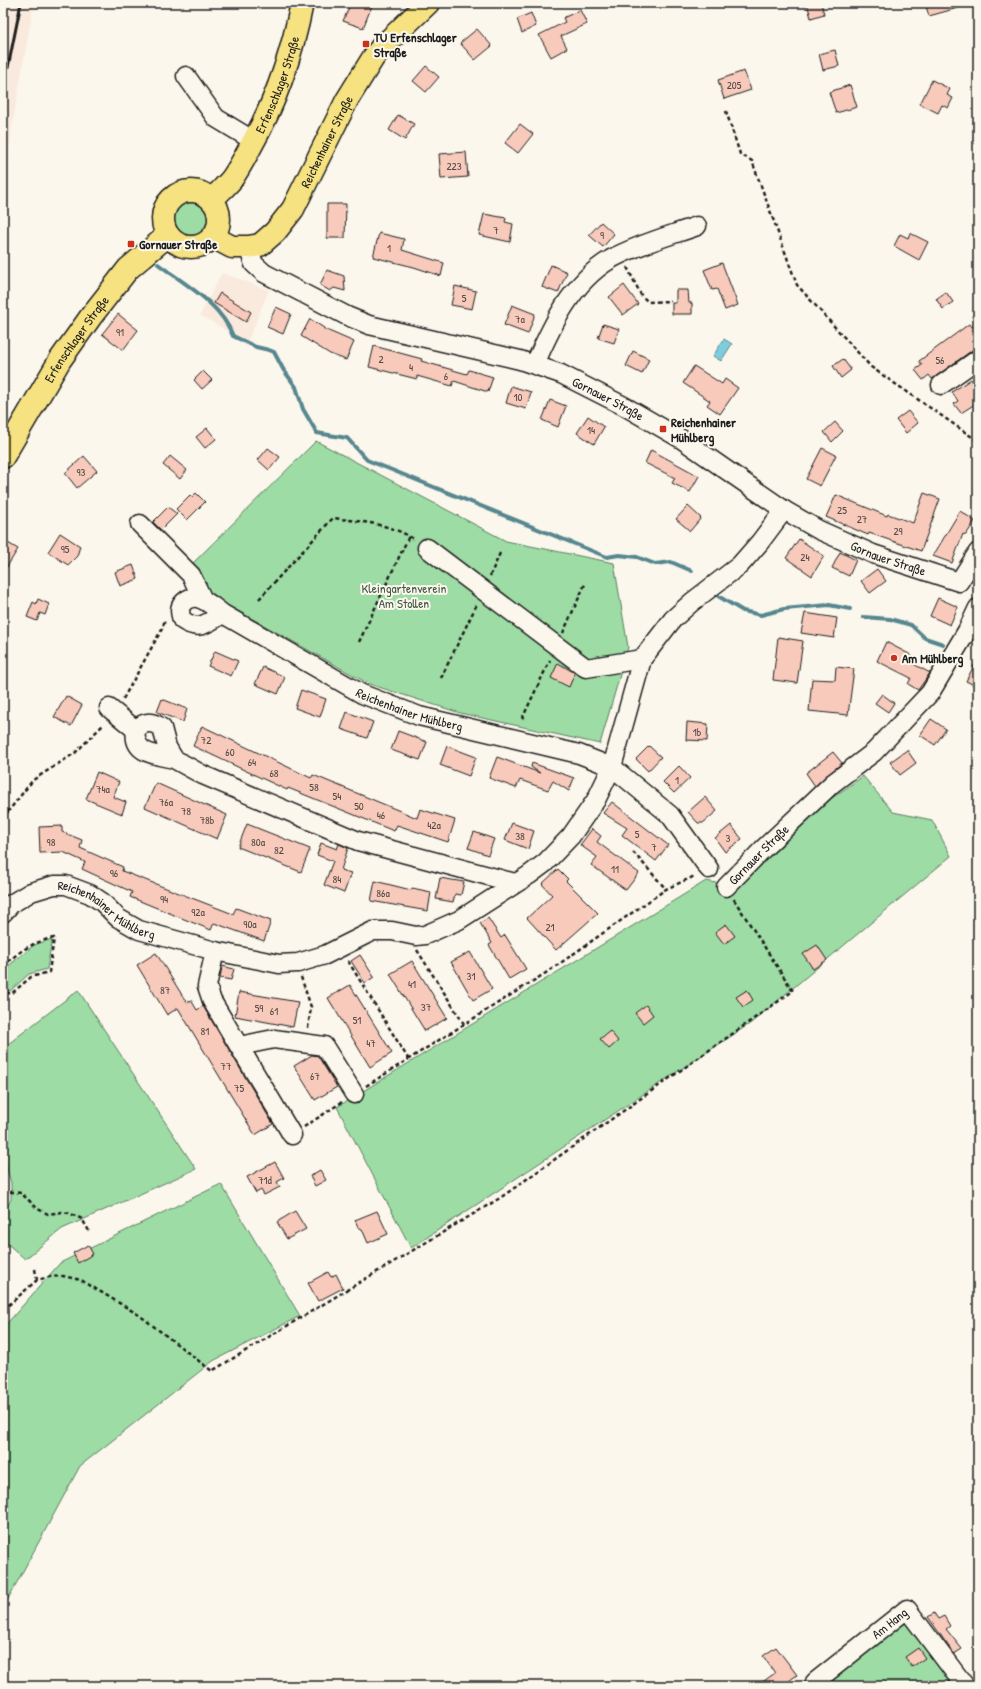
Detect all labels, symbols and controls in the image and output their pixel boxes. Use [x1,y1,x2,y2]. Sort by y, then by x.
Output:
place label: TU Erfenschlager Straße [373,28,458,62]
street label: Erfenschlager Straße [251,34,303,136]
marker: TU Erfenschlager Straße [361,39,371,49]
house number: 205 [727,78,742,92]
street label: Reichenhainer Straße [296,92,357,191]
house number: 223 [446,159,462,173]
house number: 7 [493,223,499,237]
house number: 9 [600,228,604,242]
place label: Gornauer Straße [139,235,218,254]
marker: Gornauer Straße [126,239,136,249]
house number: 1 [387,241,391,255]
house number: 5 [462,291,467,305]
street label: Erfenschlager Straße [40,292,113,386]
house number: 7a [515,312,526,326]
house number: 91 [116,325,124,339]
house number: 2 [378,352,384,366]
house number: 56 [935,353,945,367]
house number: 4 [409,360,413,374]
house number: 6 [444,369,449,383]
street label: Gornauer Straße [569,372,647,425]
house number: 10 [514,390,523,404]
place label: Reichenhainer Mühlberg [671,413,737,447]
house number: 14 [587,423,595,437]
marker: Reichenhainer Mühlberg [658,424,668,434]
house number: 93 [77,465,86,479]
house number: 25 [837,503,847,517]
house number: 27 [857,512,867,526]
house number: 29 [893,524,903,538]
street label: Gornauer Straße [848,536,928,580]
house number: 95 [61,542,70,556]
house number: 24 [800,550,810,564]
park label: Kleingartenverein Am Stollen [362,579,447,612]
place label: Am Mühlberg [902,649,964,668]
marker: Am Mühlberg [889,653,899,663]
street label: Reichenhainer Mühlberg [353,683,465,735]
house number: 1b [693,725,702,739]
house number: 72 [201,733,211,747]
house number: 60 [225,745,235,759]
house number: 64 [248,755,256,769]
house number: 68 [269,766,279,780]
house number: 1 [675,773,679,787]
house number: 58 [309,780,319,794]
house number: 74a [96,782,111,796]
house number: 54 [333,789,341,803]
house number: 76a [159,795,174,809]
house number: 50 [354,799,364,813]
house number: 78 [181,804,191,818]
house number: 46 [377,808,386,822]
house number: 78b [200,813,215,827]
house number: 42a [427,818,441,832]
street label: Gornauer Straße [724,820,793,888]
house number: 5 [635,827,640,841]
house number: 38 [515,829,525,843]
house number: 3 [726,831,731,845]
house number: 98 [47,835,56,849]
house number: 80a [251,835,266,849]
house number: 7 [651,840,657,854]
house number: 82 [274,843,284,857]
house number: 11 [611,862,619,876]
house number: 96 [110,866,119,880]
house number: 84 [333,872,341,886]
street label: Reichenhainer Mühlberg [58,876,157,943]
house number: 86a [376,886,390,900]
house number: 94 [160,892,168,906]
house number: 92a [191,905,205,919]
house number: 90a [243,917,257,931]
house number: 21 [545,920,555,934]
house number: 31 [467,969,475,983]
house number: 41 [408,977,416,991]
house number: 87 [160,983,170,997]
house number: 37 [421,1000,431,1014]
house number: 59 [255,1001,263,1015]
house number: 61 [270,1004,278,1018]
house number: 51 [353,1013,361,1027]
house number: 81 [201,1024,209,1038]
house number: 47 [366,1036,376,1050]
house number: 77 [221,1059,231,1073]
house number: 67 [310,1069,320,1083]
house number: 75 [234,1081,244,1095]
house number: 71d [258,1173,273,1187]
street label: Am Hang [868,1603,911,1643]

